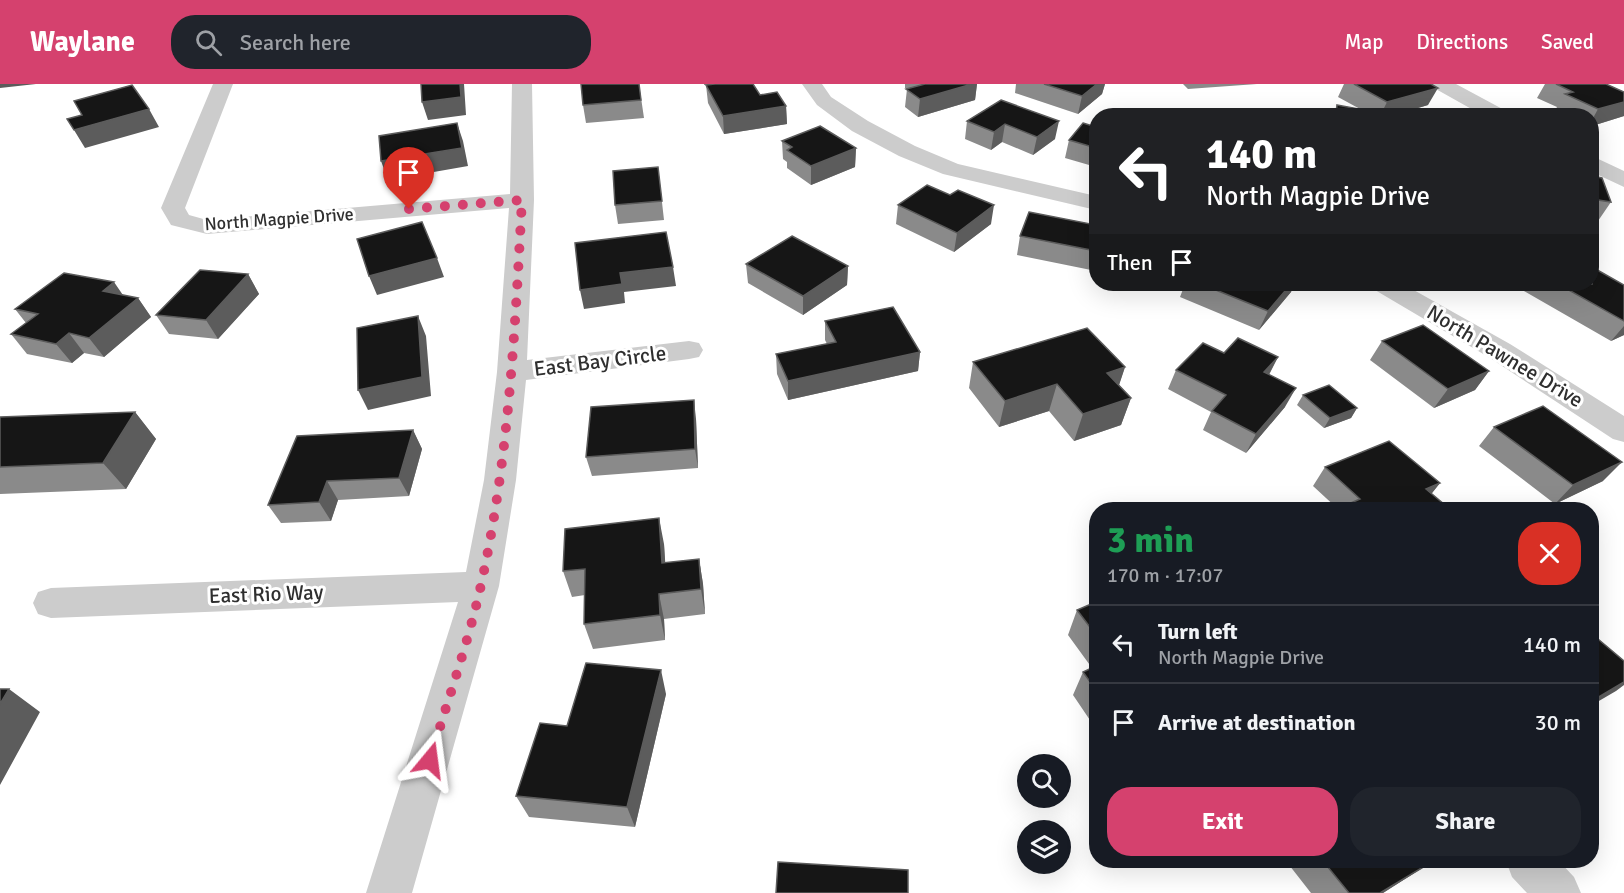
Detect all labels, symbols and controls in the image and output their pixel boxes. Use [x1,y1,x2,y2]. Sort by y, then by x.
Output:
search box [171,15,591,69]
text: Waylane [30,25,135,59]
icon: search [192,26,225,59]
text: Search here [240,29,351,56]
text: Map [1345,29,1383,55]
text: Directions [1416,29,1508,55]
text: Saved [1541,29,1594,55]
text: 140 m [1206,129,1317,180]
icon: left [1107,132,1185,210]
pin [383,147,434,209]
icon: arrive [392,156,425,189]
text: North Magpie Drive [1206,180,1430,213]
street label: North Magpie Drive [204,203,354,235]
icon: arrive [1165,246,1198,279]
text: Then [1107,249,1153,276]
street label: North Pawnee Drive [1422,299,1588,413]
street label: East Bay Circle [532,340,668,382]
text: 3 min [1107,518,1194,563]
button: close [1518,522,1581,585]
text: 170 m · 17:07 [1107,563,1223,588]
street label: East Rio Way [208,579,324,609]
text: Turn left [1158,618,1238,645]
icon: left [1107,628,1140,661]
text: 140 m [1523,631,1581,658]
text: North Magpie Drive [1158,645,1324,670]
icon: arrive [1107,706,1140,739]
text: Arrive at destination [1158,709,1355,736]
text: 30 m [1535,709,1581,736]
position arrow [398,728,462,792]
map controls [1017,754,1071,874]
button: search [1017,754,1071,808]
button: Exit [1107,787,1338,856]
button: Share [1350,787,1581,856]
button: layers [1017,820,1071,874]

